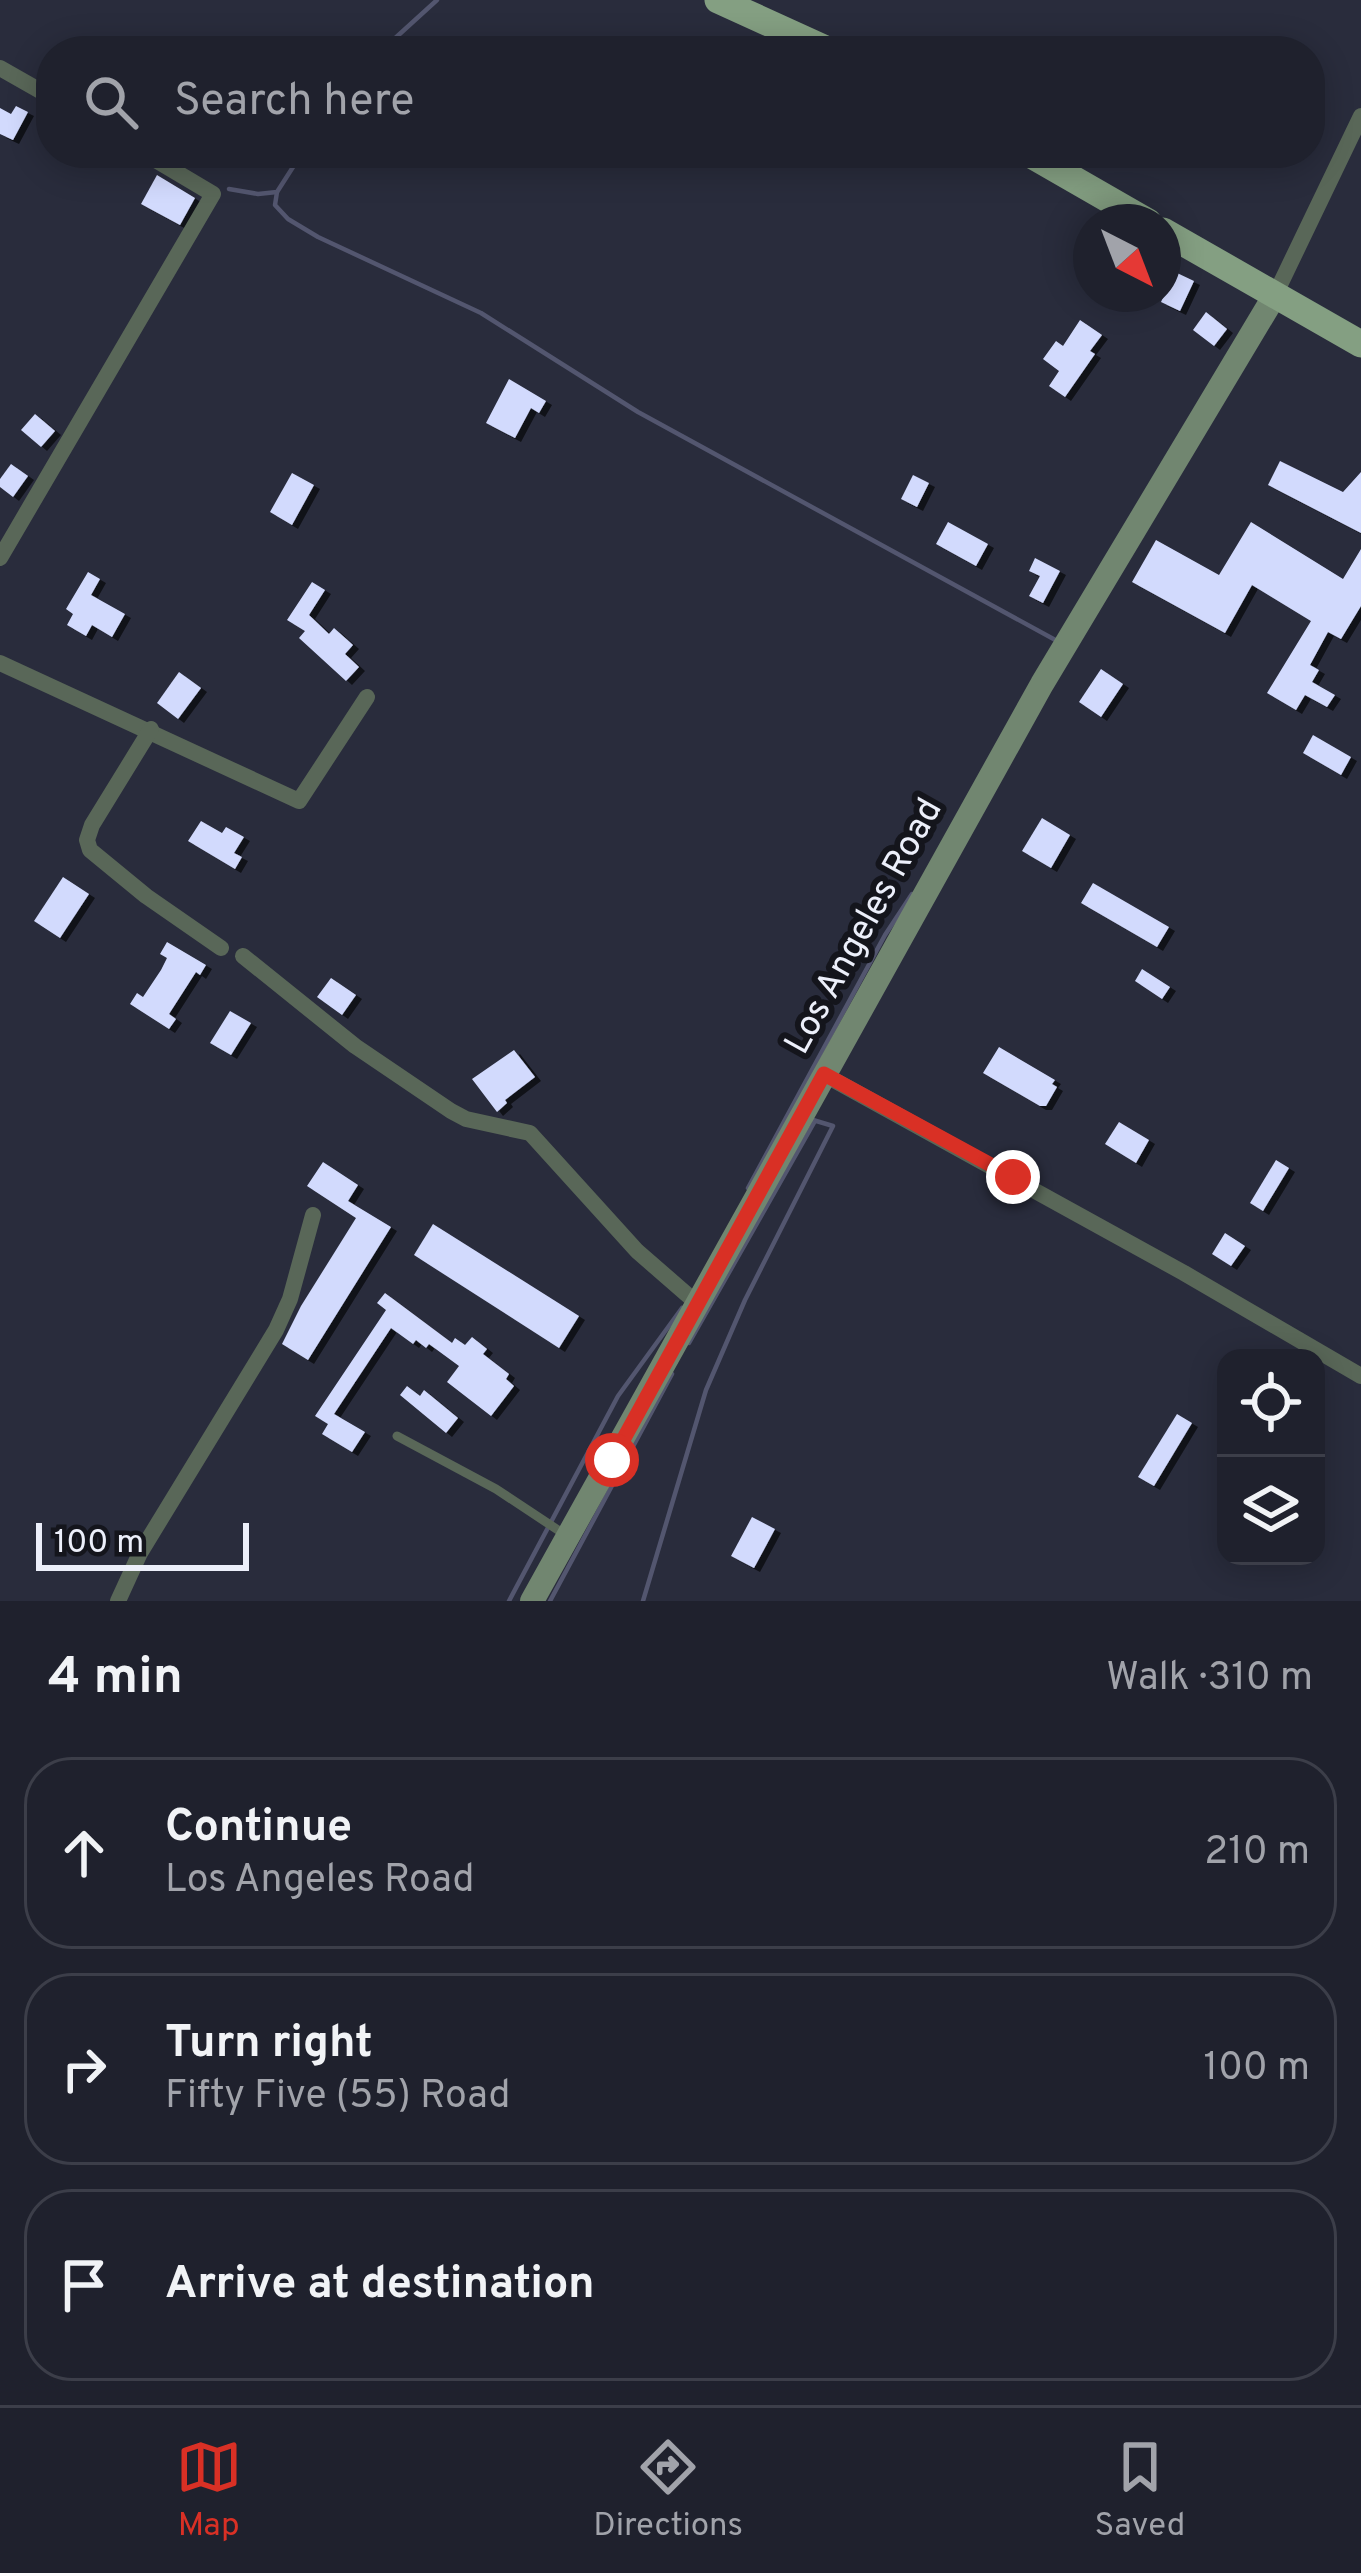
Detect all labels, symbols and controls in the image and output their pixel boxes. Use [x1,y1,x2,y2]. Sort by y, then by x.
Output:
search box [36,36,1325,168]
icon: search [78,69,144,135]
text: Search here [174,74,414,131]
north arrow [1073,204,1181,312]
street label: Los Angeles Road [776,791,954,1063]
route end [986,1150,1040,1204]
map controls [1217,1349,1325,1565]
button: locate [1217,1349,1325,1457]
route start [585,1433,639,1487]
button: layers [1217,1457,1325,1565]
scale bar [36,1517,249,1570]
text: 100 m [54,1523,144,1565]
text: 4 min [48,1647,183,1712]
text: Walk · 310 m [1106,1655,1313,1704]
text: Continue [165,1800,352,1857]
icon: ahead [51,1820,117,1886]
text: 210 m [1204,1829,1310,1878]
text: Los Angeles Road [165,1857,474,1906]
text: Turn right [165,2016,373,2073]
icon: right [51,2036,117,2102]
text: 100 m [1203,2045,1310,2094]
text: Fifty Five (55) Road [165,2073,510,2122]
icon: arrive [51,2252,117,2318]
text: Arrive at destination [165,2257,595,2314]
tab: Map [176,2434,242,2548]
tab: Directions [593,2434,743,2548]
tab: Saved [1095,2434,1185,2548]

